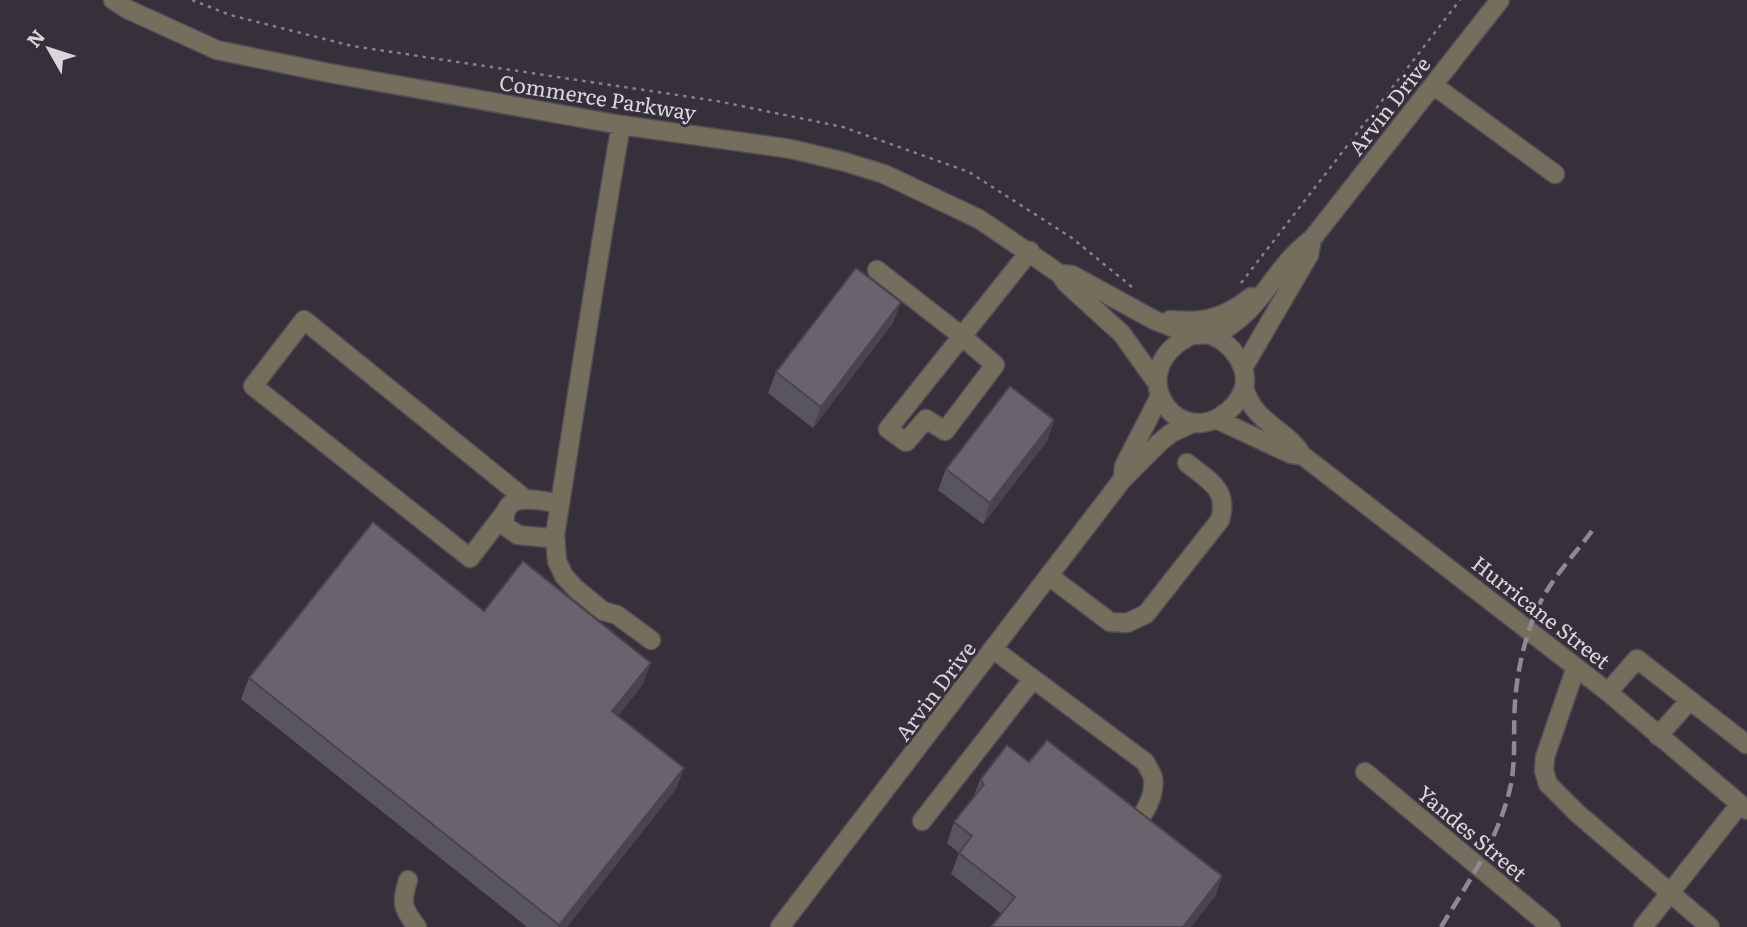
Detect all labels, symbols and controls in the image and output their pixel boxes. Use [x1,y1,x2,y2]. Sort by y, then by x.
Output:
north arrow [14,14,84,84]
text: N [19,23,51,53]
street label: Arvin Drive [1340,49,1436,161]
street label: Commerce Parkway [497,65,700,127]
street label: Hurricane Street [1466,547,1618,675]
street label: Arvin Drive [886,634,982,746]
street label: Yandes Street [1411,777,1535,888]

